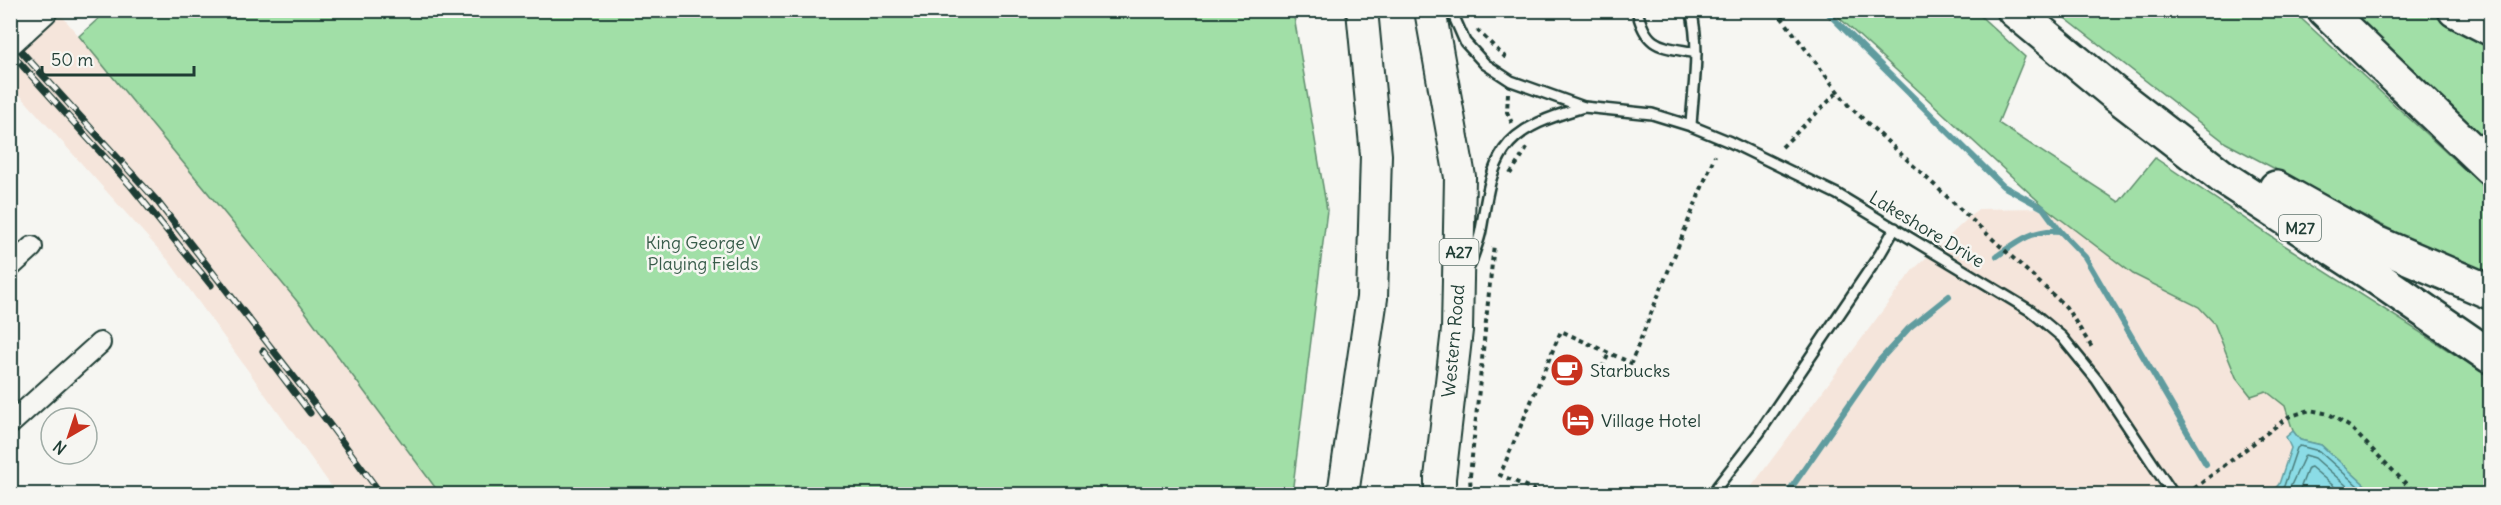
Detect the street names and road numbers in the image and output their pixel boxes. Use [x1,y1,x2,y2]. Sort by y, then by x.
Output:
street label: Lakeshore Drive [1865,185,1989,273]
road number: M27 [2279,215,2321,241]
road number: A27 [1440,239,1478,265]
street label: Western Road [1437,283,1469,398]

